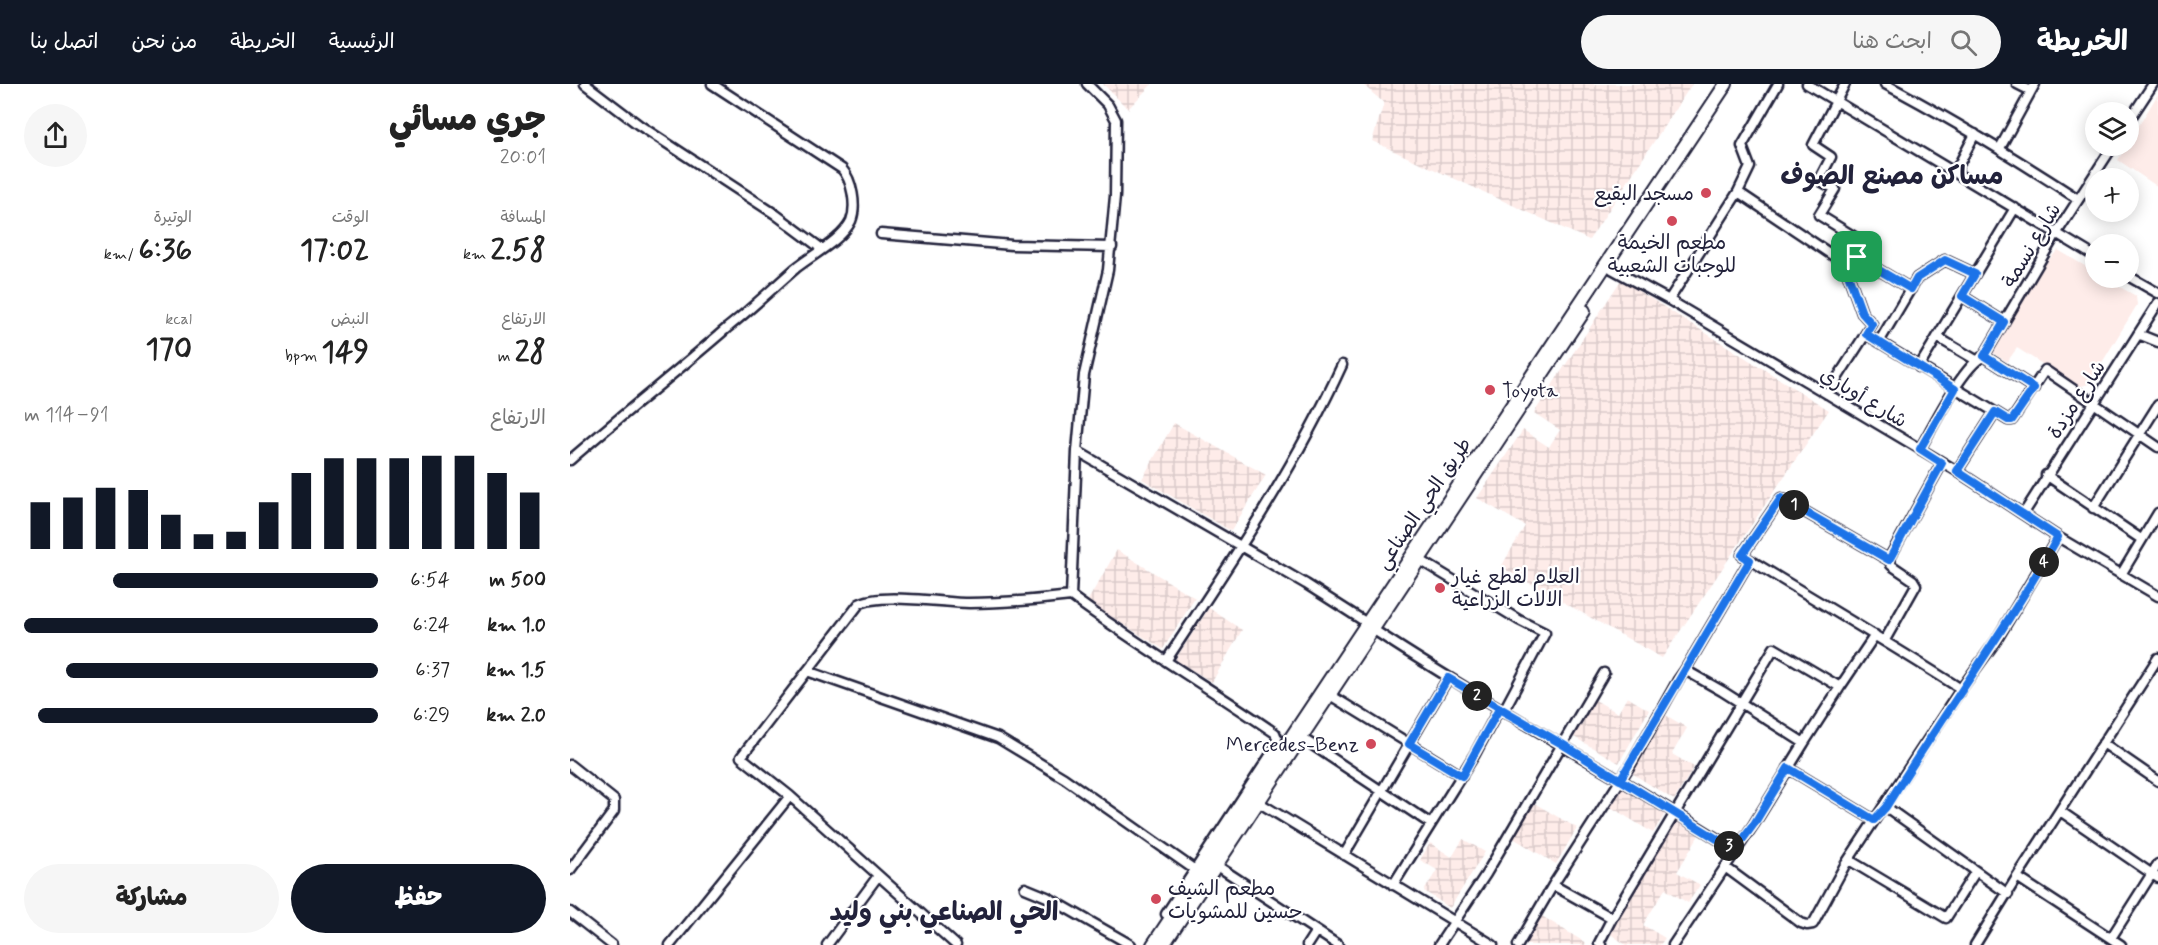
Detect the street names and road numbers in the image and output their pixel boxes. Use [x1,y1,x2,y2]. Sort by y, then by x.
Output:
street label: شارع نسمة [1996,198,2068,293]
street label: شارع مزدة [2042,355,2113,444]
street label: شارع أوباري [1815,362,1912,435]
street label: طريق الحي الصناعي [1370,432,1481,577]

